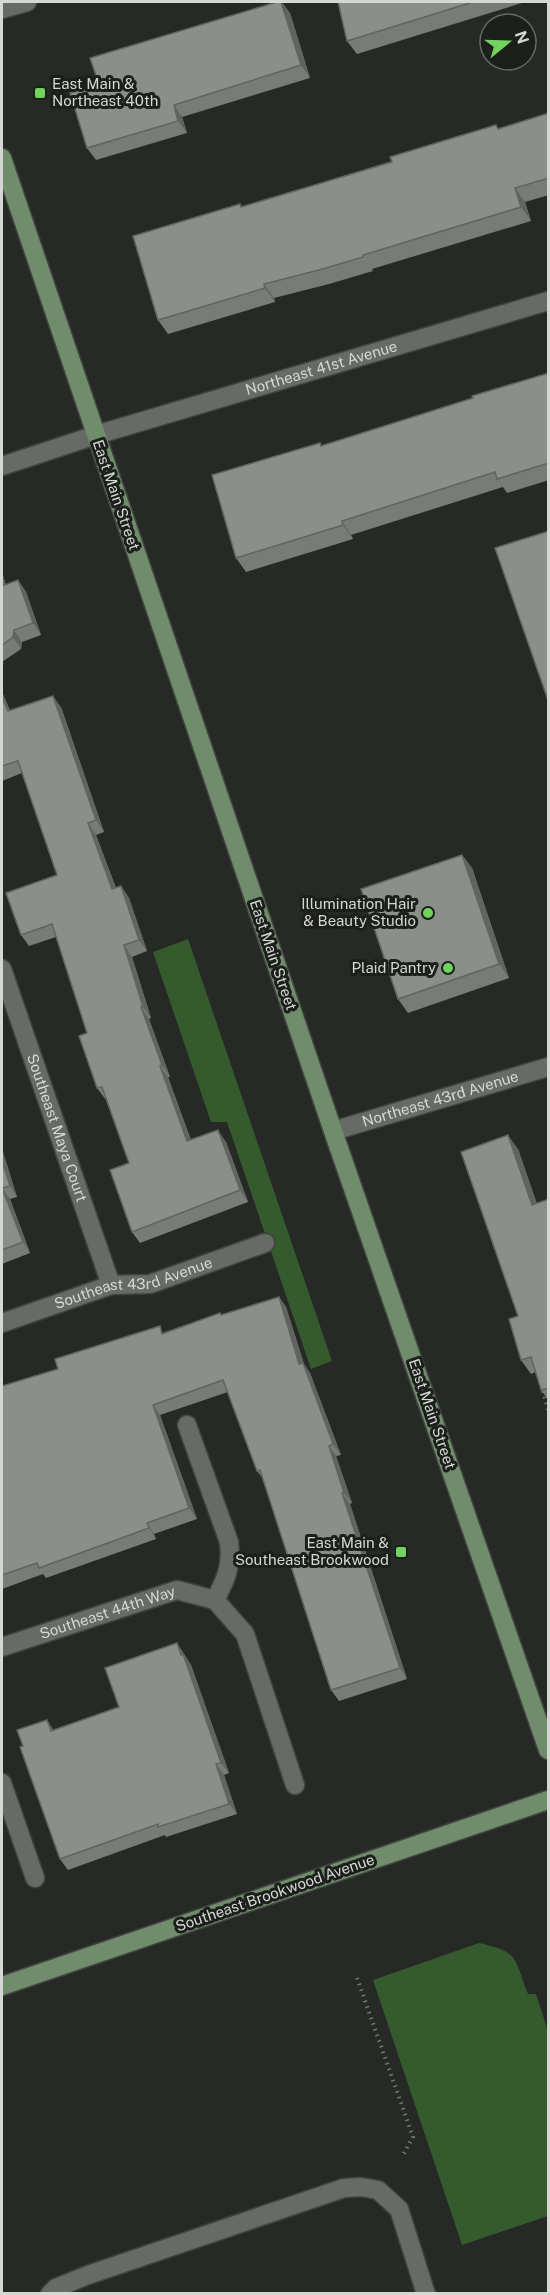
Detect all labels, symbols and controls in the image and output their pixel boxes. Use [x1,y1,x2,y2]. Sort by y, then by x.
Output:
north arrow [478,12,538,72]
text: N [511,28,533,46]
place label: East Main & Northeast 40th [52,75,158,109]
marker: East Main & Northeast 40th [33,86,47,100]
street label: Northeast 41st Avenue [243,337,399,398]
street label: East Main Street [90,437,143,552]
place label: Illumination Hair & Beauty Studio [301,895,416,929]
street label: East Main Street [247,897,300,1012]
marker: Illumination Hair & Beauty Studio [421,906,435,920]
place label: Plaid Pantry [351,959,436,976]
marker: Plaid Pantry [441,961,455,975]
street label: Southeast Maya Court [24,1051,91,1204]
street label: Northeast 43rd Avenue [360,1067,520,1130]
street label: Southeast 43rd Avenue [52,1253,214,1312]
street label: East Main Street [406,1356,459,1471]
place label: East Main & Southeast Brookwood [235,1534,389,1568]
marker: East Main & Southeast Brookwood [394,1545,408,1559]
street label: Southeast 44th Way [37,1582,177,1642]
street label: Southeast Brookwood Avenue [173,1850,377,1935]

